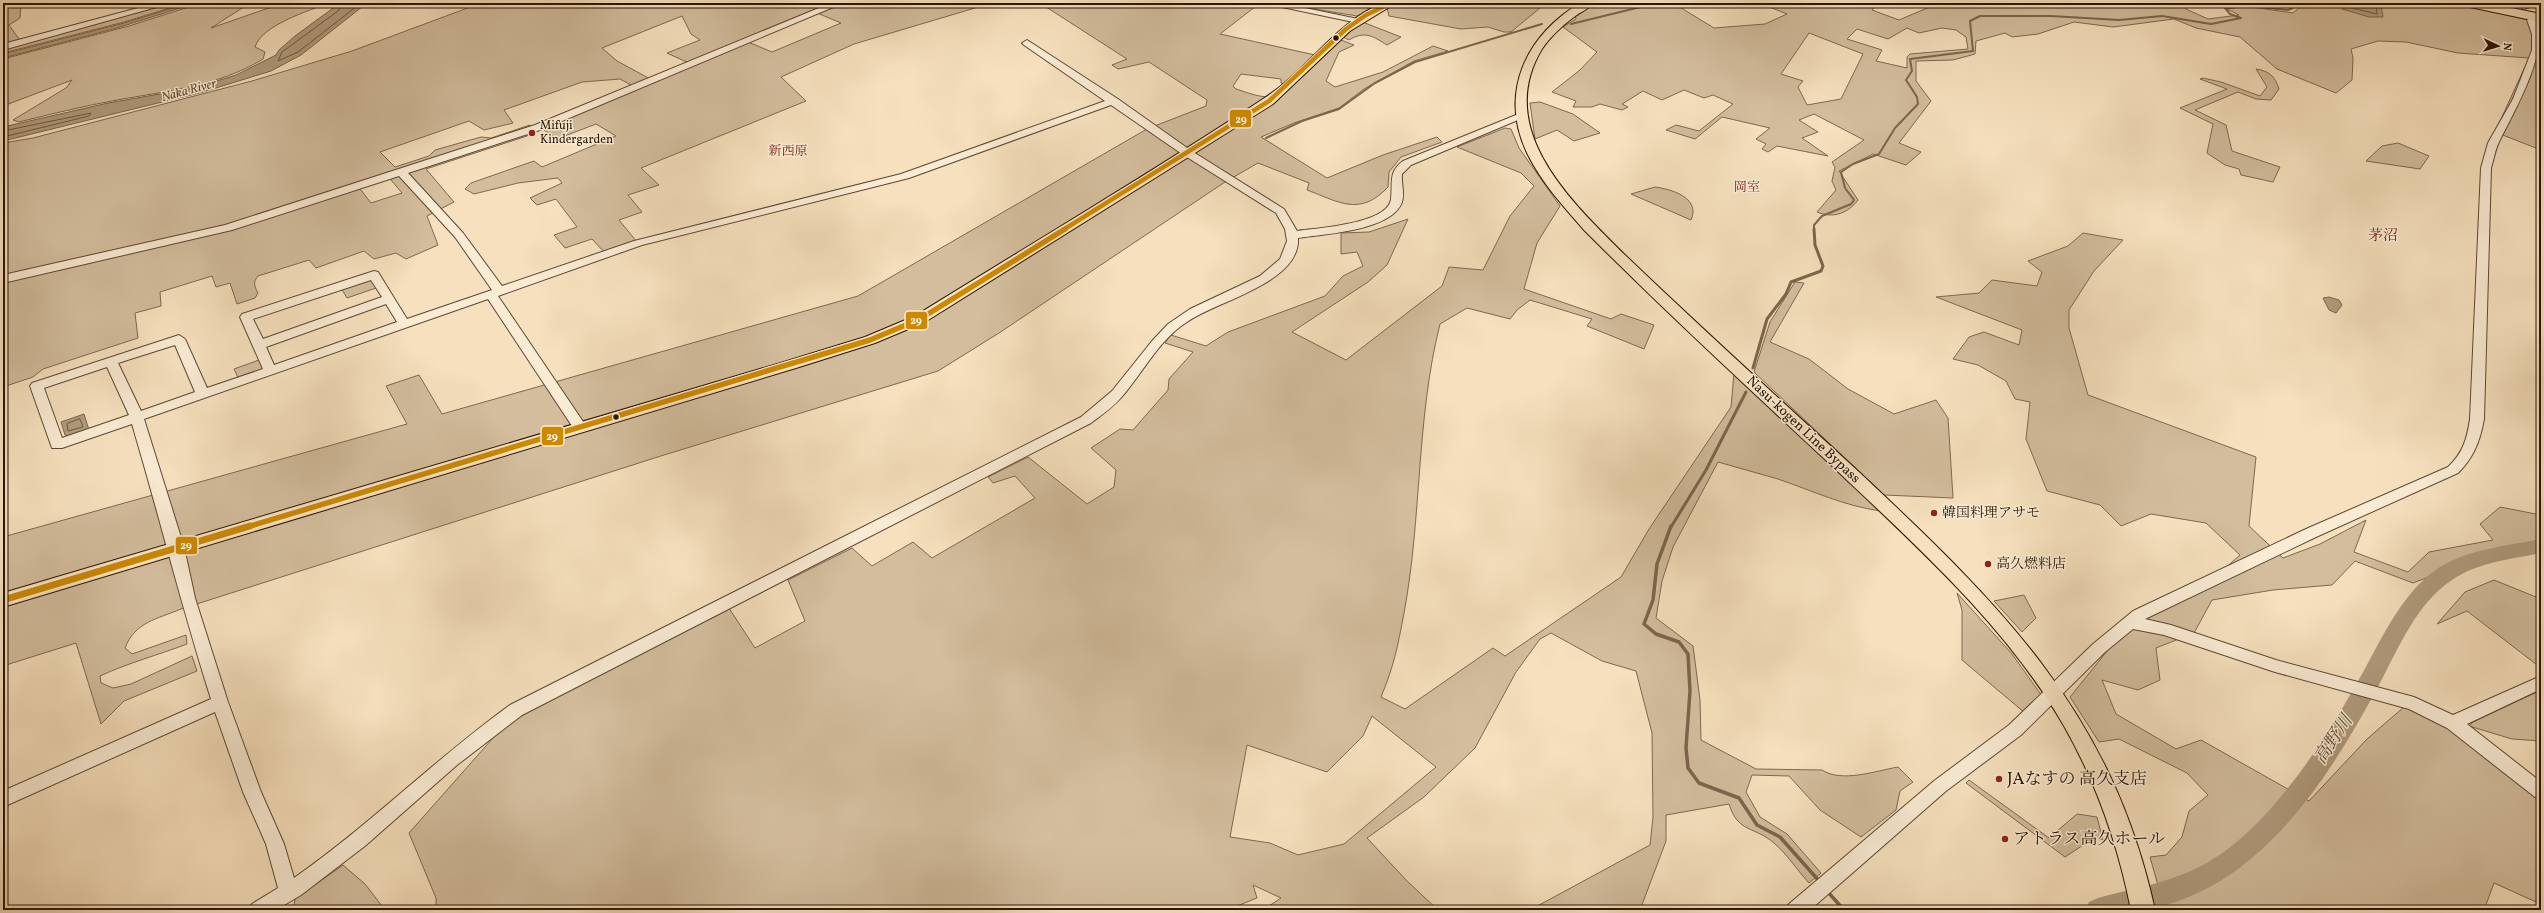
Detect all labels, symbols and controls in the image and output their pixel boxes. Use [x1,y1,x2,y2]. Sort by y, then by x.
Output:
north arrow [2478,26,2518,66]
unlabelled marker [1331,33,1341,43]
text: N [2499,42,2514,51]
water label: Naka River [160,75,219,107]
line badge: 29 [1229,109,1252,128]
text: 29 [1235,113,1247,128]
place label: Mifuji Kindergarden [540,118,613,148]
marker: Mifuji Kindergarden [527,128,537,138]
district label: 新西原 [768,143,808,161]
district label: 岡室 [1734,179,1760,197]
district label: 茅沼 [2368,226,2398,247]
line badge: 29 [905,311,928,330]
text: 29 [910,314,922,329]
street label: Nasu-kogen Line Bypass [1742,372,1864,488]
unlabelled marker [611,412,621,422]
line badge: 29 [541,426,564,446]
text: 29 [546,430,558,445]
place label: 韓国料理アサモ [1942,504,2040,523]
marker: 韓国料理アサモ [1929,508,1939,518]
line badge: 29 [175,536,198,555]
text: 29 [180,539,192,554]
place label: 高久燃料店 [1996,555,2066,574]
marker: 高久燃料店 [1983,559,1993,569]
water label: 高野川 [2309,709,2360,769]
place label: JAなすの 高久支店 [2007,768,2147,791]
marker: JAなすの 高久支店 [1994,774,2004,784]
place label: アトラス高久ホール [2013,828,2165,851]
marker: アトラス高久ホール [2000,834,2010,844]

